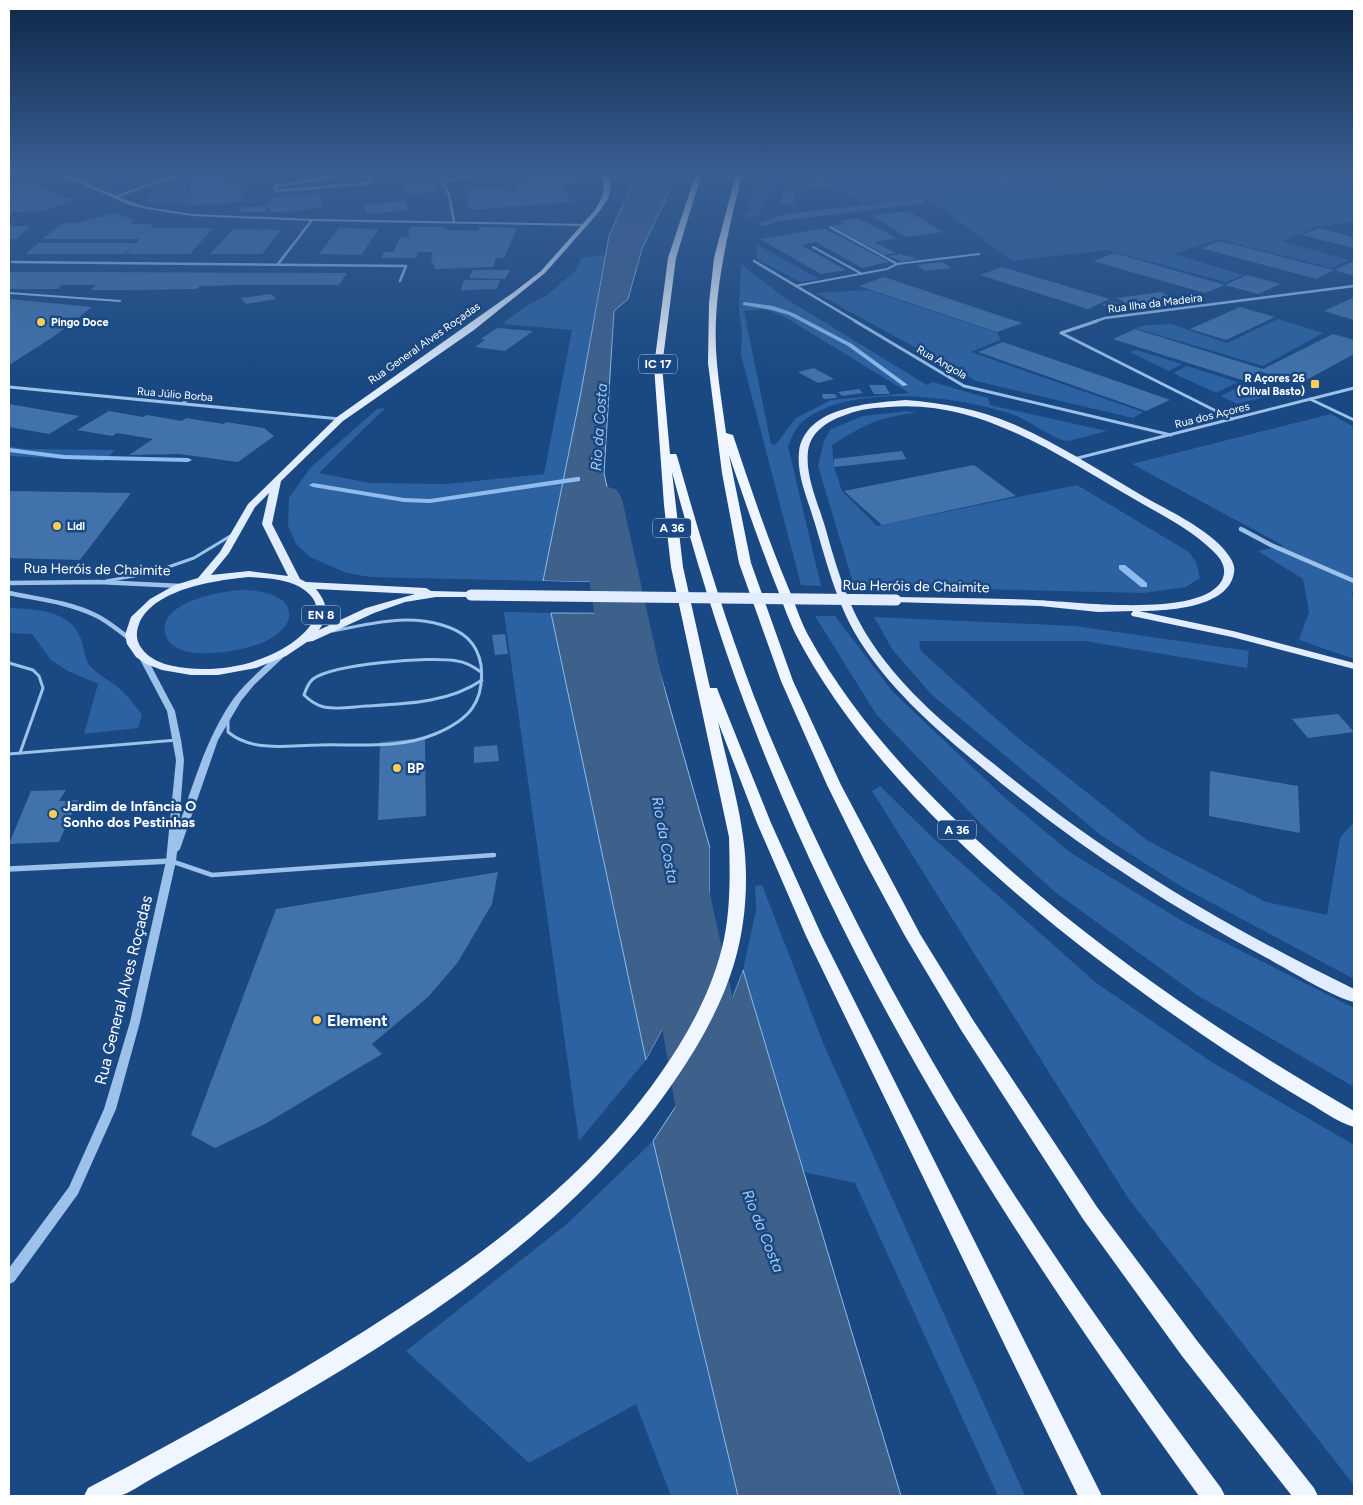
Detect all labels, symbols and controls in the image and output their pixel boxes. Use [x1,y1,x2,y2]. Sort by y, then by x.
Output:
street label: Rua Ilha da Madeira [1107,291,1203,316]
street label: Rua General Alves Roçadas [366,300,483,387]
marker: Pingo Doce [35,316,47,328]
place label: Pingo Doce [51,316,109,329]
street label: Rua Angola [914,343,969,382]
road number: IC 17 [639,354,677,374]
place label: R Açores 26 (Olival Basto) [1237,372,1306,398]
marker: R Açores 26 (Olival Basto) [1309,378,1321,390]
water label: Rio da Costa [587,382,611,471]
street label: Rua Júlio Borba [136,385,213,404]
street label: Rua dos Açores [1173,400,1251,431]
road number: A 36 [653,518,691,538]
marker: Lidl [51,520,63,532]
place label: Lidl [67,520,85,533]
street label: Rua Heróis de Chaimite [23,560,171,579]
street label: Rua Heróis de Chaimite [842,577,990,596]
road number: EN 8 [302,606,340,624]
place label: BP [407,760,425,777]
marker: BP [391,762,403,774]
water label: Rio da Costa [648,795,682,885]
place label: Jardim de Infância O Sonho dos Pestinhas [63,798,196,831]
marker: Jardim de Infância O Sonho dos Pestinhas [47,808,59,820]
road number: A 36 [938,820,976,840]
street label: Rua General Alves Roçadas [91,894,156,1087]
place label: Element [327,1011,388,1030]
marker: Element [311,1014,323,1026]
water label: Rio da Costa [738,1187,788,1275]

